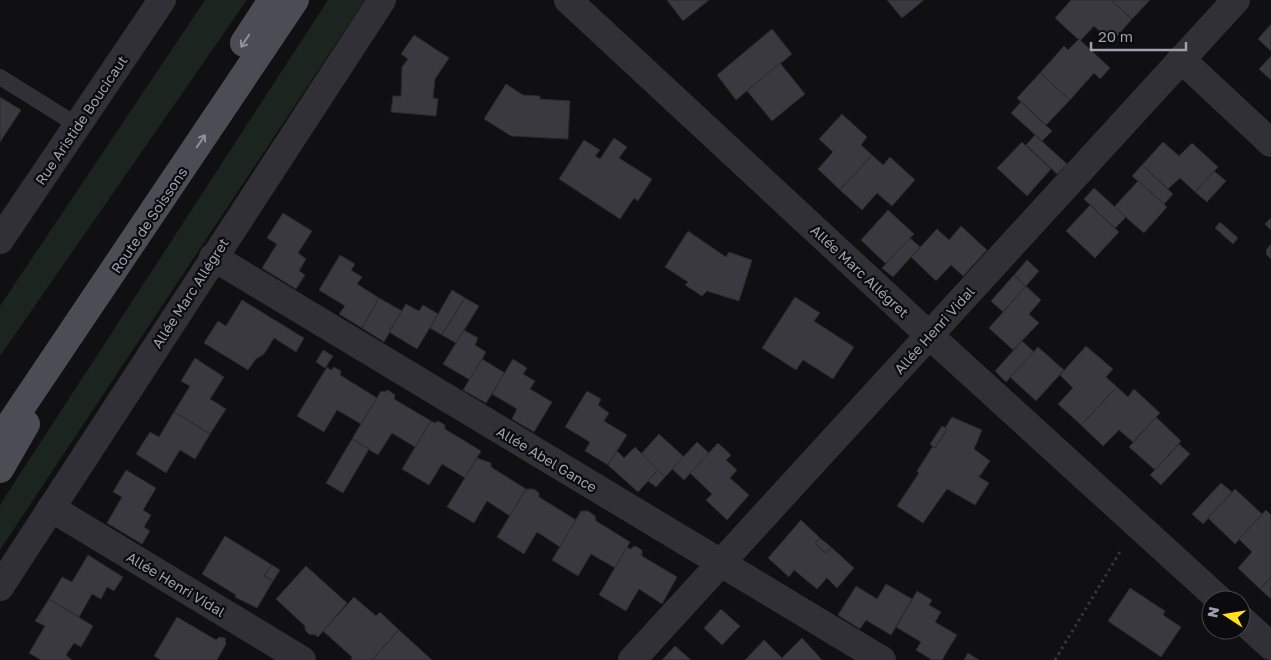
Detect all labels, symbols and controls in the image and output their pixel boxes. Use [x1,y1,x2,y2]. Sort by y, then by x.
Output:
scale bar [1091,20,1186,52]
text: 20 m [1098,27,1133,45]
one-way arrow [240,33,250,47]
street label: Rue Aristide Boucicaut [31,52,131,188]
one-way arrow [196,134,207,148]
street label: Route de Soissons [107,164,191,276]
street label: Allée Marc Allégret [807,221,913,321]
street label: Allée Marc Allégret [148,235,232,351]
street label: Allée Henri Vidal [890,283,978,377]
street label: Allée Abel Gance [494,422,600,496]
street label: Allée Henri Vidal [124,548,228,620]
north arrow [1201,590,1251,640]
text: N [1203,605,1222,619]

